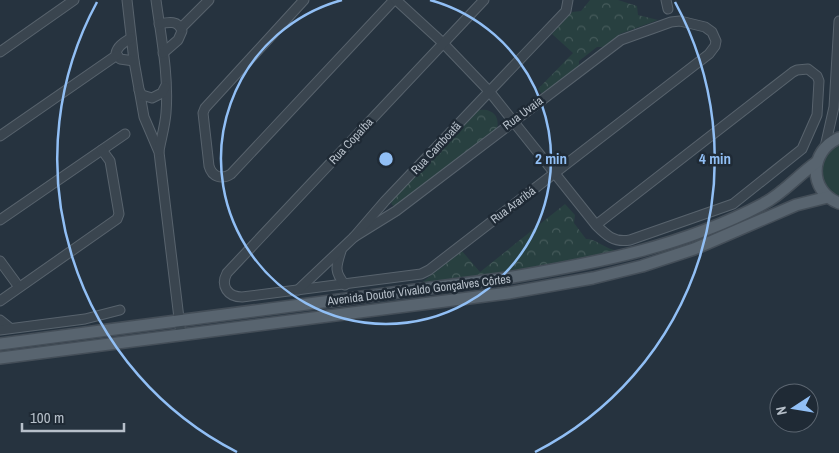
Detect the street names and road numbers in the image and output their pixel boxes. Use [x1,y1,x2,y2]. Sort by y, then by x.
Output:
street label: Rua Uvaia [500,92,547,133]
street label: Rua Copaíba [325,114,377,168]
street label: Rua Camboatã [408,118,465,178]
street label: Rua Araribá [487,182,539,227]
street label: Avenida Doutor Vivaldo Gonçalves Côrtes [325,271,512,309]

